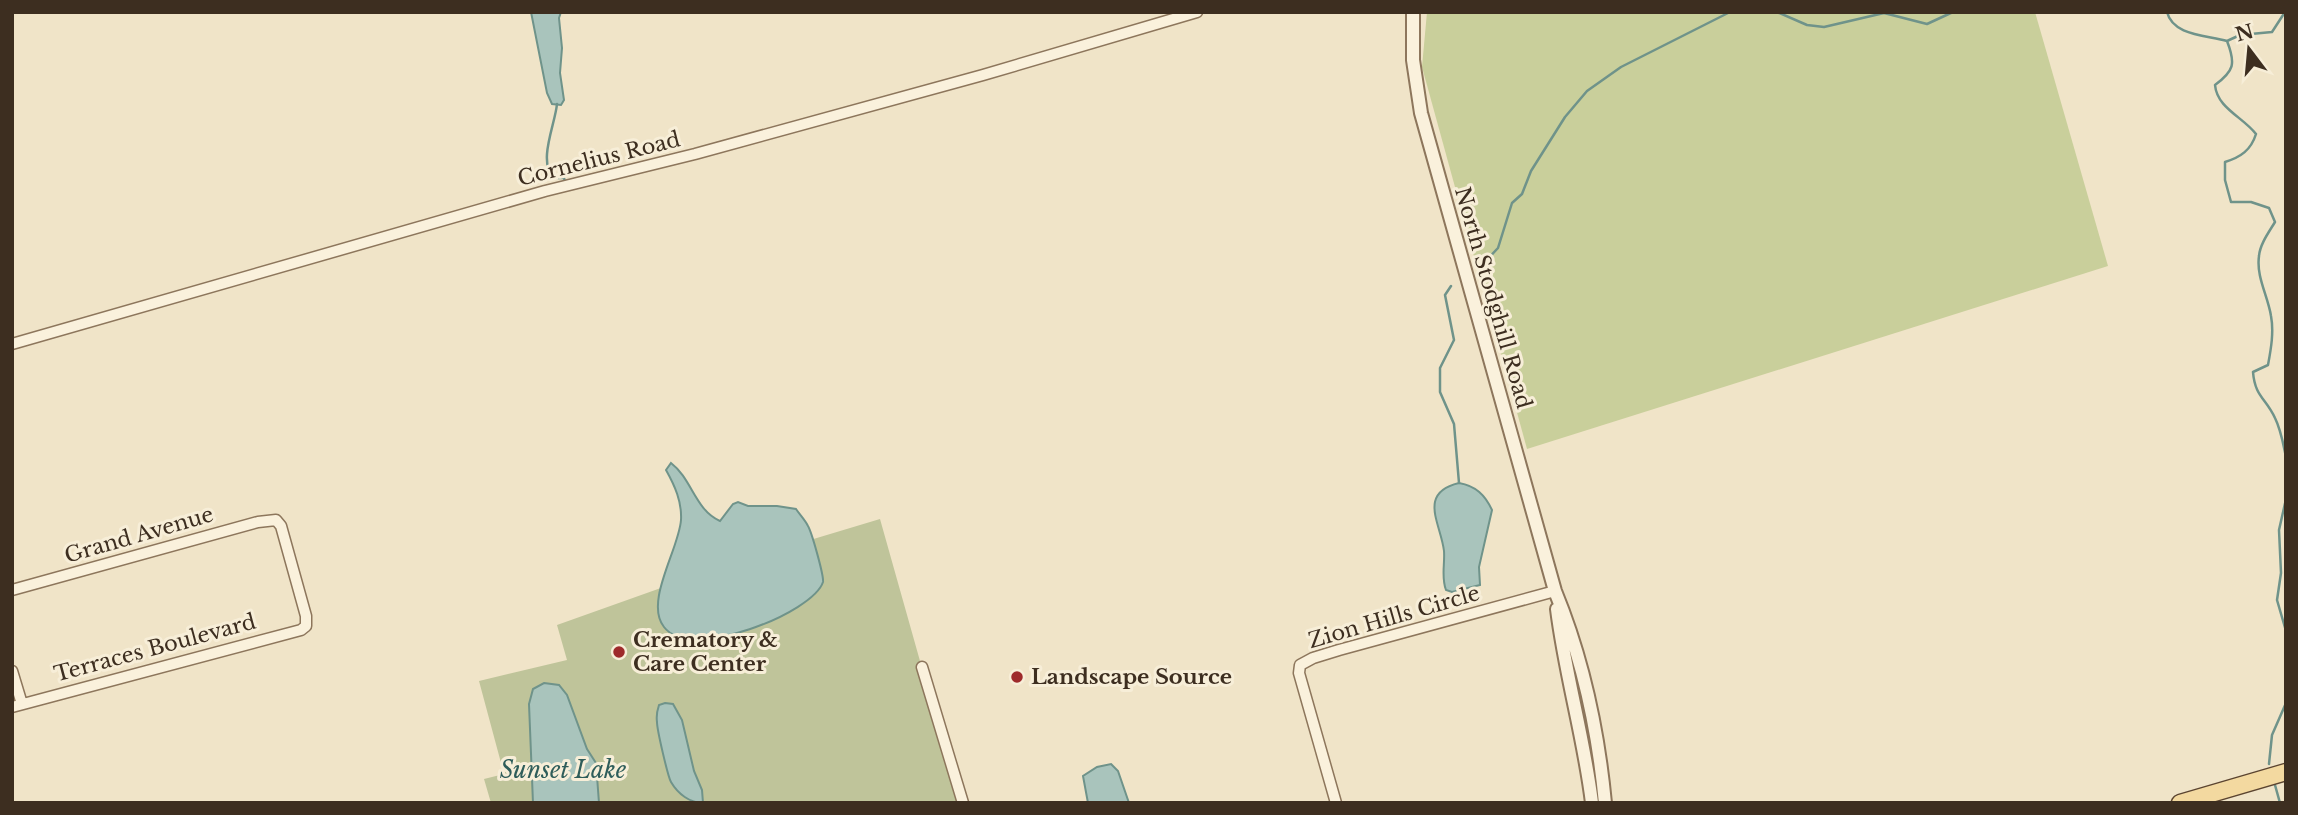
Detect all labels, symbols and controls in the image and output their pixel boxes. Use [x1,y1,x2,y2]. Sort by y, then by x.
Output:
north arrow [2214,14,2284,84]
text: N [2233,20,2256,47]
street label: Cornelius Road [515,126,683,192]
street label: North Stodghill Road [1449,184,1537,412]
street label: Grand Avenue [62,501,216,569]
street label: Zion Hills Circle [1305,580,1483,654]
street label: Terraces Boulevard [51,609,259,687]
place label: Crematory & Care Center [633,627,778,677]
marker: Crematory & Care Center [611,644,627,660]
place label: Landscape Source [1031,664,1232,690]
marker: Landscape Source [1009,669,1025,685]
water label: Sunset Lake [500,756,627,784]

